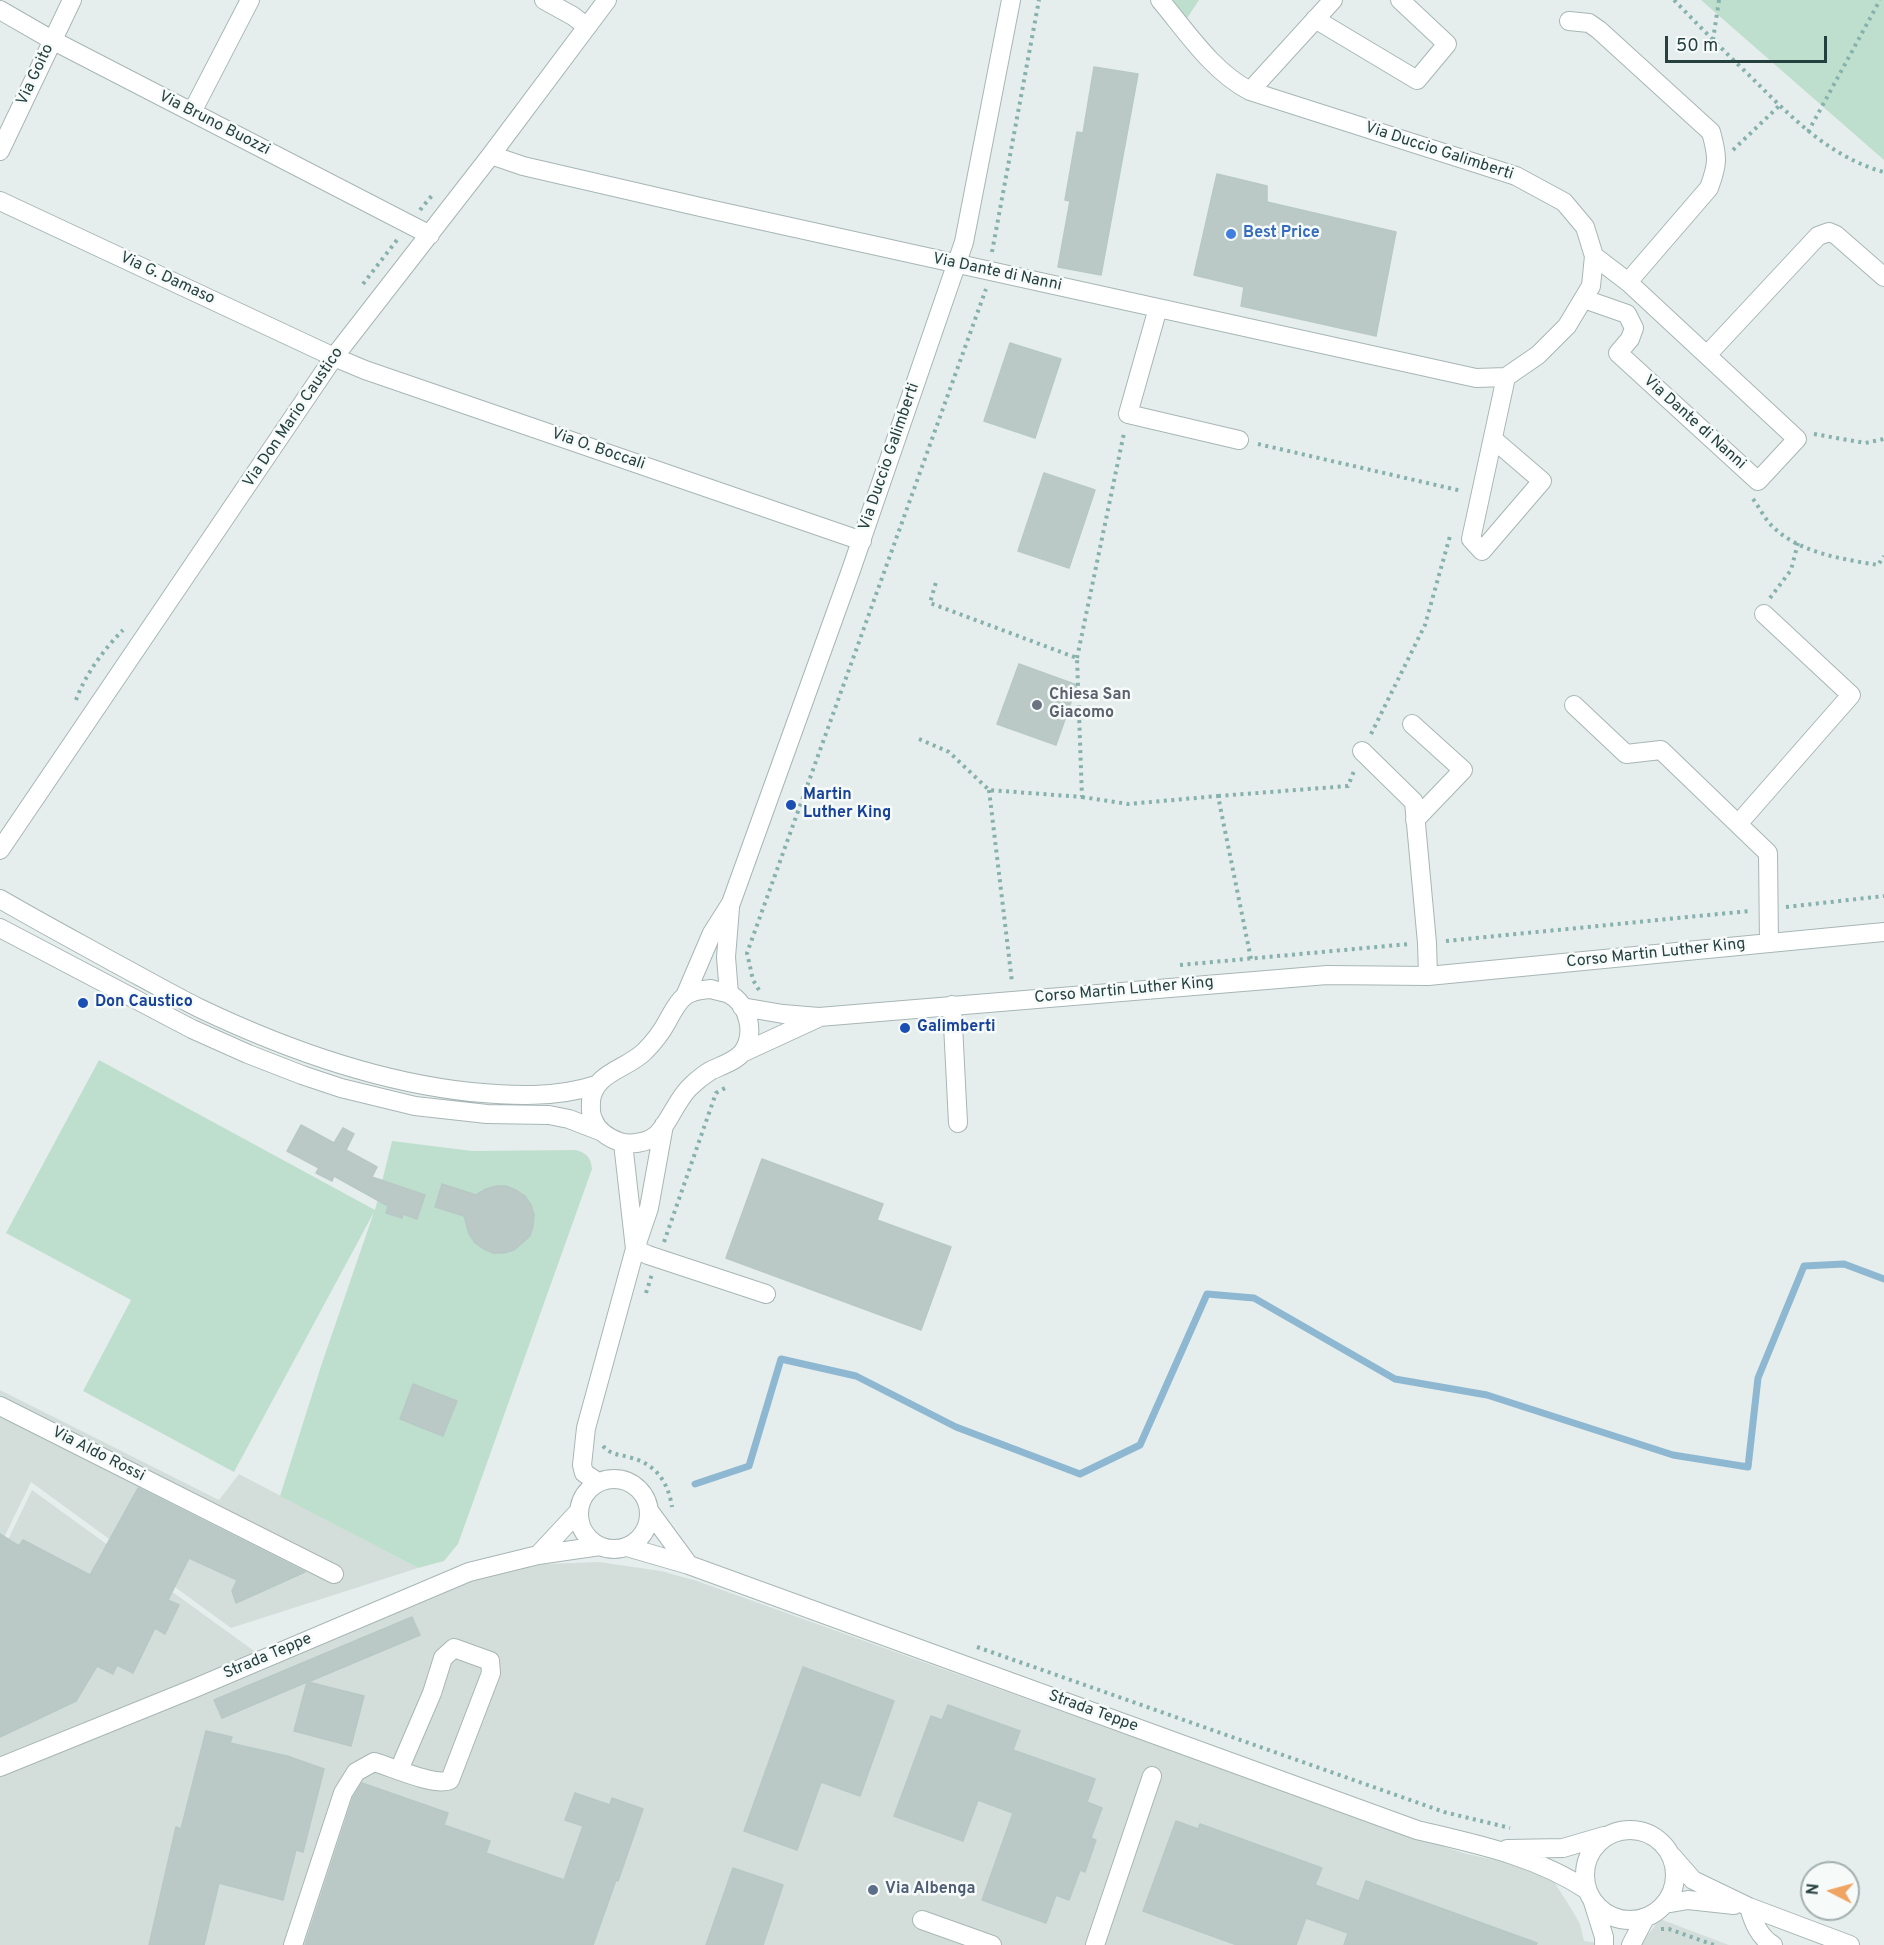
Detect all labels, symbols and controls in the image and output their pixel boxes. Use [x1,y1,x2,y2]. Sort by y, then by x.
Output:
scale bar [1668,24,1830,62]
text: 50 m [1676,35,1718,58]
street label: Via Goito [13,41,59,109]
street label: Via Bruno Buozzi [155,88,273,160]
street label: Via Duccio Galimberti [1362,119,1516,185]
place label: Best Price [1243,224,1320,244]
marker: Best Price [1224,227,1238,241]
street label: Via G. Damaso [116,249,218,309]
street label: Via Dante di Nanni [931,250,1063,296]
street label: Via Don Mario Caustico [240,344,348,492]
street label: Via Dante di Nanni [1639,372,1749,474]
street label: Via Duccio Galimberti [856,381,924,533]
street label: Via O. Boccali [549,425,647,475]
place label: Chiesa San Giacomo [1049,686,1131,724]
marker: Chiesa San Giacomo [1030,698,1044,712]
place label: Martin Luther King [803,786,891,824]
marker: Martin Luther King [784,798,798,812]
street label: Corso Martin Luther King [1566,935,1746,973]
street label: Corso Martin Luther King [1034,974,1214,1008]
place label: Don Caustico [95,993,193,1013]
marker: Don Caustico [76,996,90,1010]
place label: Galimberti [917,1018,996,1038]
marker: Galimberti [898,1021,912,1035]
street label: Via Aldo Rossi [48,1423,148,1487]
street label: Strada Teppe [221,1630,315,1684]
street label: Strada Teppe [1046,1687,1140,1737]
north arrow [1800,1861,1860,1921]
place label: Via Albenga [885,1880,975,1900]
marker: Via Albenga [866,1883,880,1897]
text: N [1804,1883,1825,1896]

